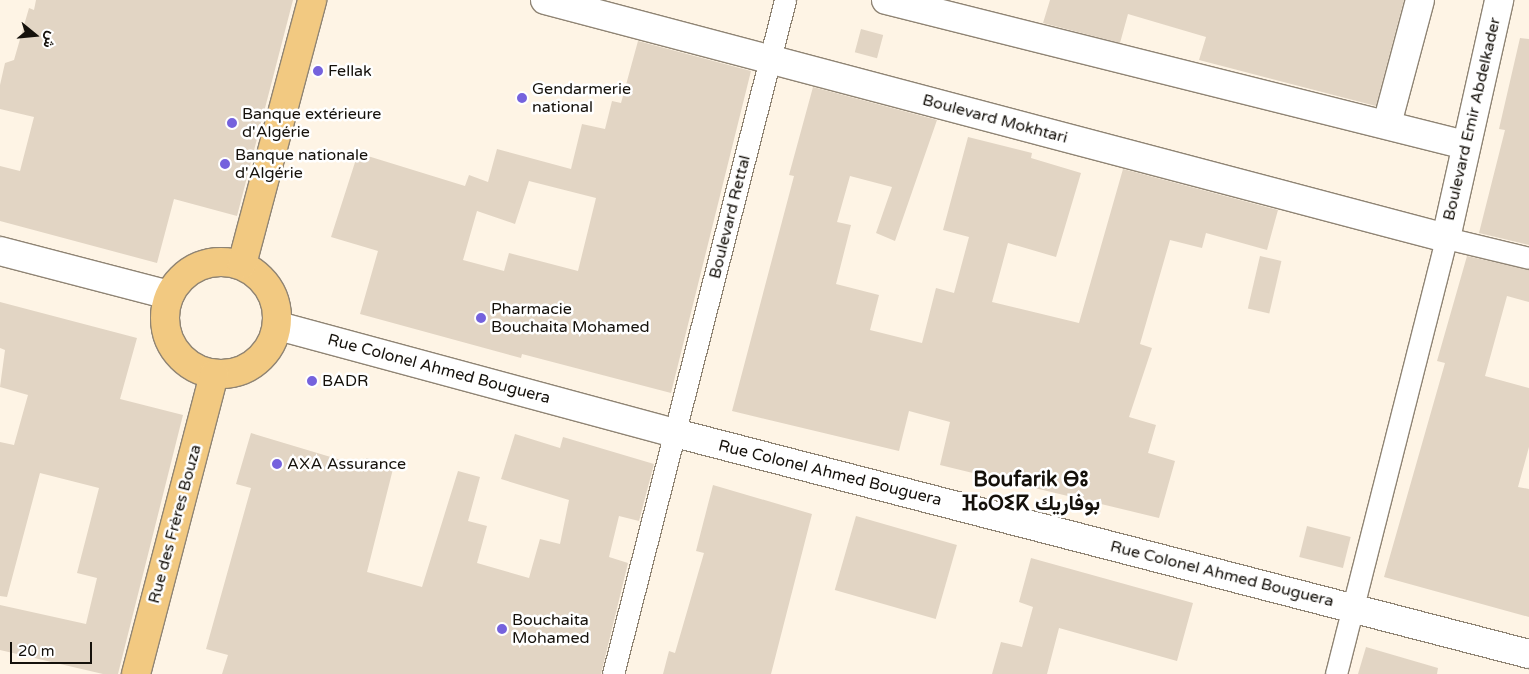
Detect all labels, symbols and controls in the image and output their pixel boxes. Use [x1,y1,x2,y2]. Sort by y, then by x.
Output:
north arrow [10,10,60,60]
street label: Boulevard Emir Abdelkader [1439,16,1505,222]
text: ش [39,29,60,50]
place label: Fellak [328,61,372,81]
marker: Fellak [312,65,324,77]
place label: Gendarmerie national [532,79,631,117]
street label: Boulevard Mokhtari [920,90,1070,148]
marker: Gendarmerie national [516,92,528,104]
place label: Banque extérieure d'Algérie [242,104,381,142]
marker: Banque extérieure d'Algérie [226,117,238,129]
place label: Banque nationale d'Algérie [235,145,368,183]
street label: Boulevard Rettal [705,153,755,281]
marker: Banque nationale d'Algérie [219,158,231,170]
place label: Pharmacie Bouchaita Mohamed [491,299,650,337]
marker: Pharmacie Bouchaita Mohamed [475,312,487,324]
street label: Rue Colonel Ahmed Bouguera [326,330,552,408]
place label: BADR [322,371,368,391]
marker: BADR [306,375,318,387]
street label: Rue Colonel Ahmed Bouguera [716,436,944,510]
street label: Rue des Frères Bouza [145,442,205,606]
place label: AXA Assurance [287,454,406,474]
marker: AXA Assurance [271,458,283,470]
district label: Boufarik ⴱⵓ ⴼⴰⵔⵉⴽ بوفاريك [962,467,1100,517]
street label: Rue Colonel Ahmed Bouguera [1108,537,1336,611]
place label: Bouchaita Mohamed [512,610,590,648]
marker: Bouchaita Mohamed [496,623,508,635]
scale bar [12,632,95,664]
text: 20 m [18,642,55,660]

